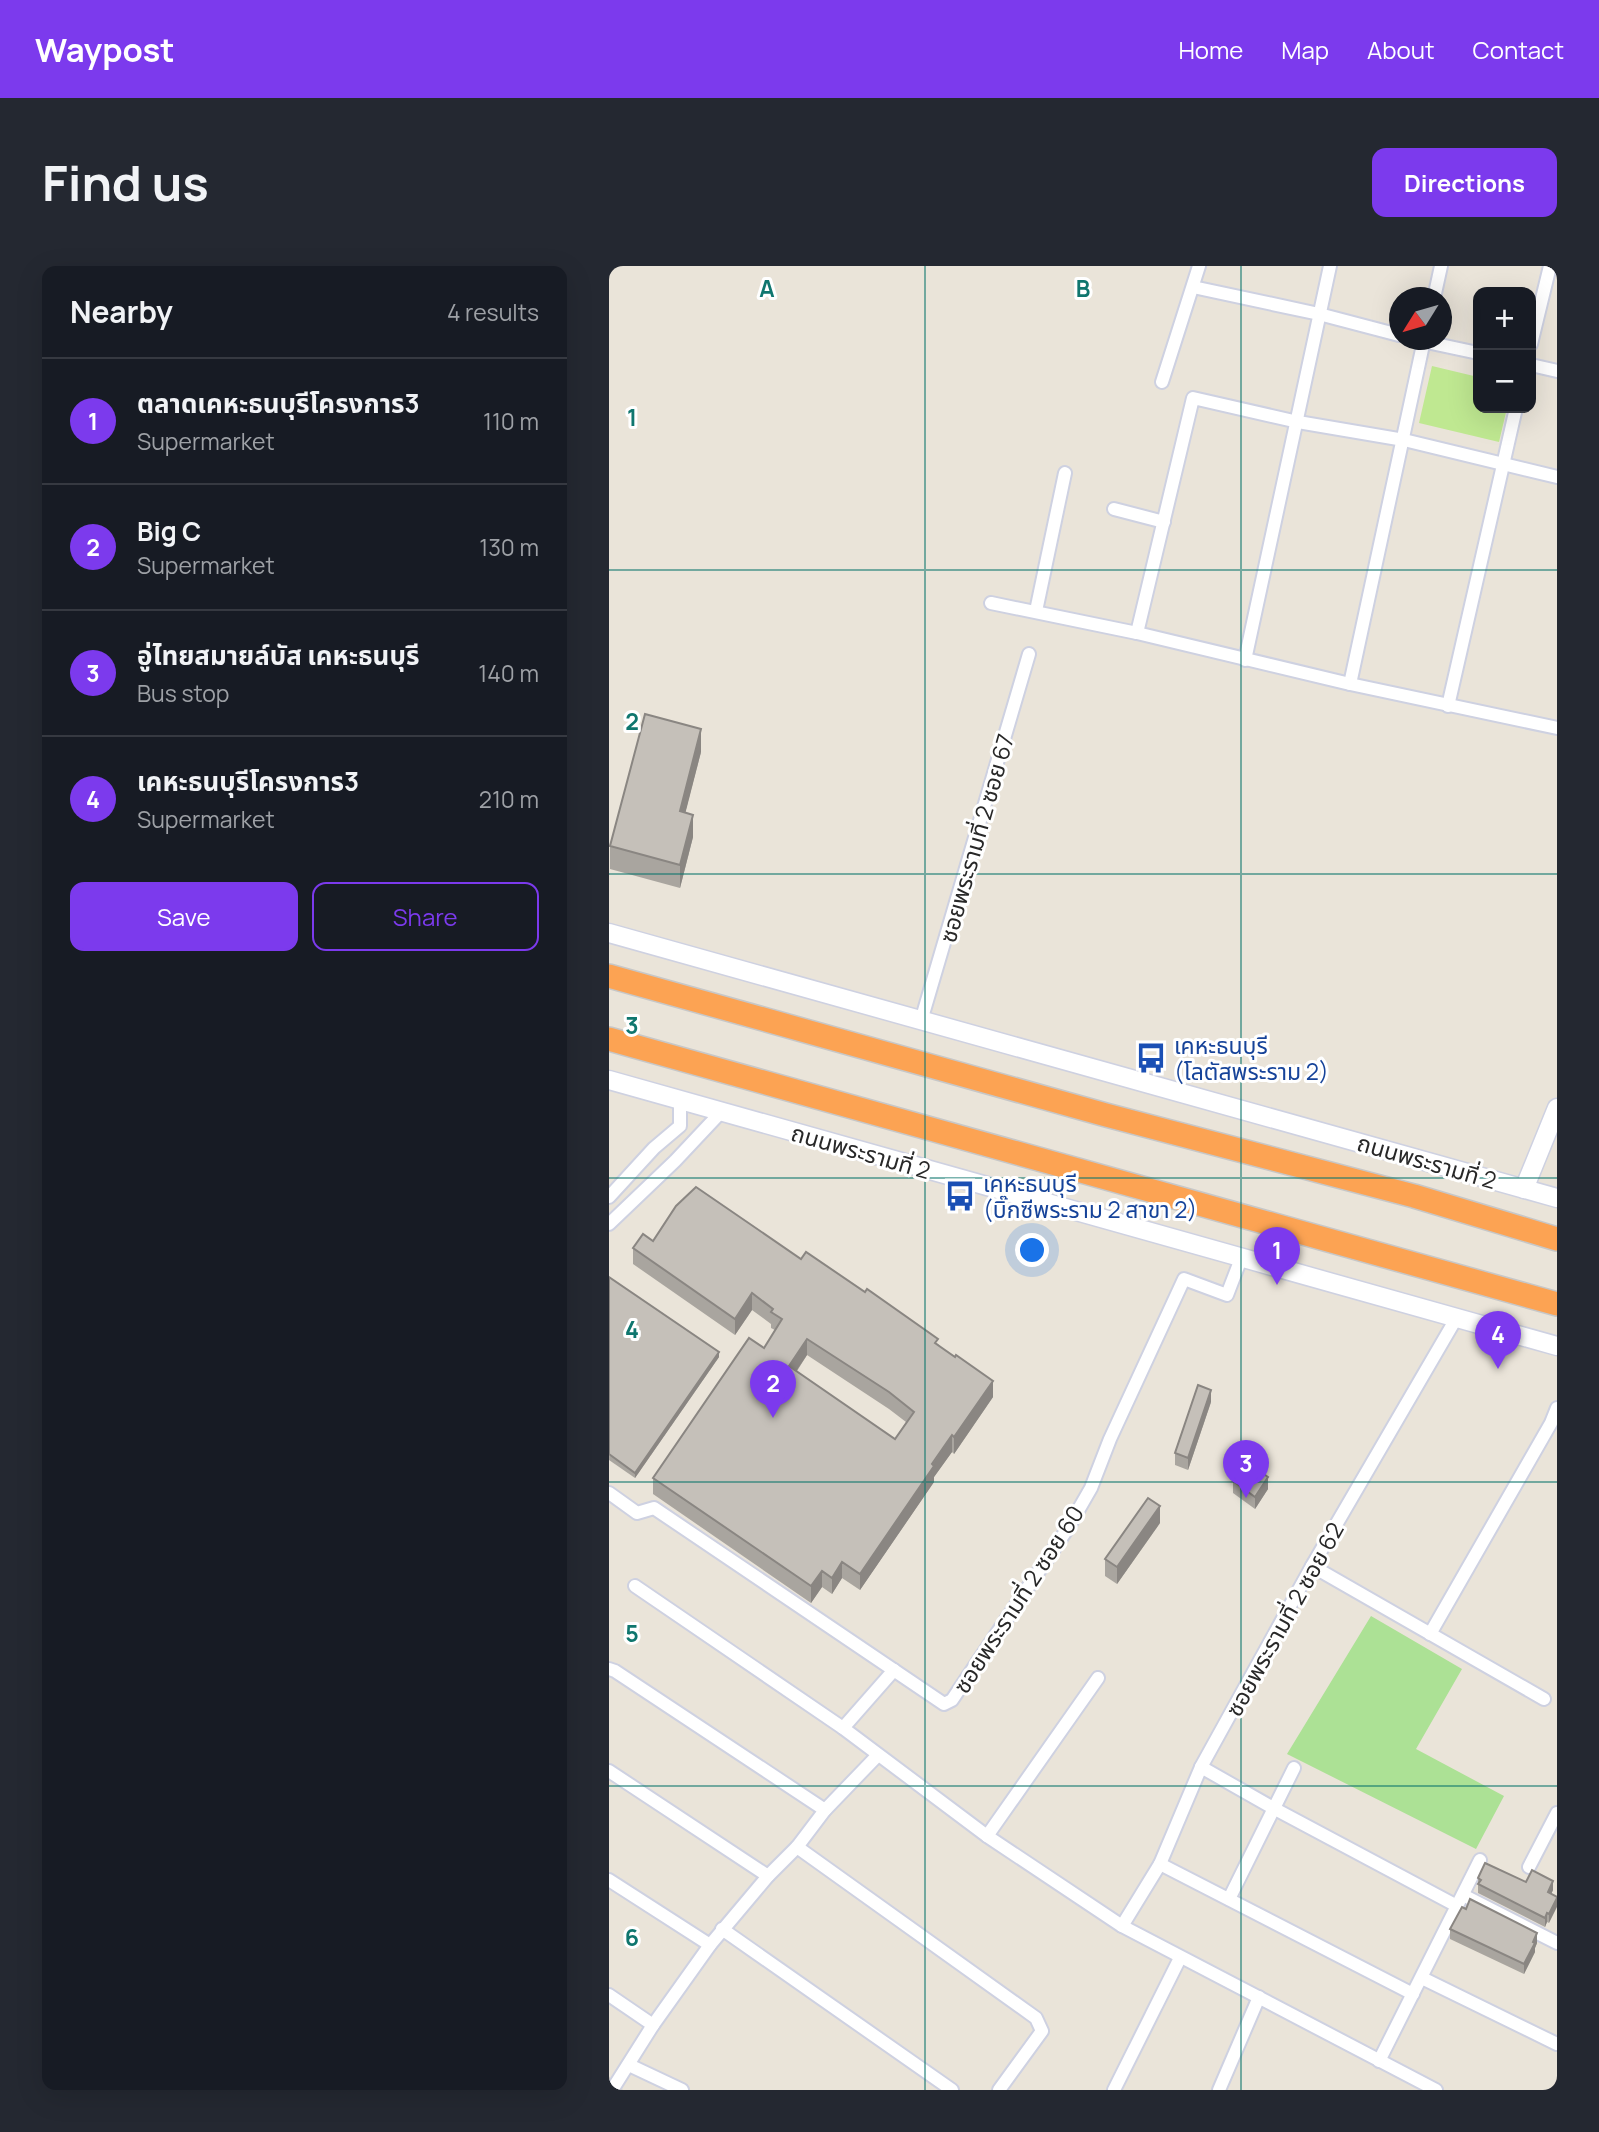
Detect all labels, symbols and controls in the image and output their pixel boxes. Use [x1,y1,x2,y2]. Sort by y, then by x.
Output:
text: Waypost [35,27,175,72]
text: Home [1178,33,1243,66]
text: Map [1281,33,1329,66]
text: About [1367,33,1435,66]
text: Contact [1473,33,1564,66]
button: Directions [1372,148,1557,217]
text: Find us [42,149,209,216]
text: A [759,272,775,304]
text: B [1076,272,1090,304]
north arrow [1389,287,1452,350]
map controls [1473,287,1536,413]
button: + [1473,287,1536,350]
text: Nearby [70,291,173,332]
text: 4 results [447,296,539,328]
button: − [1473,350,1536,413]
text: ตลาดเคหะธนบุรีโครงการ3 [137,385,420,421]
text: 1 [627,401,637,433]
text: 1 [88,405,98,437]
text: 110 m [483,405,539,437]
text: Supermarket [137,425,275,457]
text: Big C [137,513,201,549]
text: 2 [86,531,100,563]
text: 130 m [479,531,539,563]
text: Supermarket [137,549,275,581]
text: อู่ไทยสมายล์บัส เคหะธนบุรี [137,637,419,673]
text: 3 [86,657,100,689]
text: 140 m [478,657,539,689]
text: Bus stop [137,677,229,709]
text: 2 [625,705,639,737]
street label: ซอยพระรามที่ 2 ซอย 67 [931,730,1021,946]
text: เคหะธนบุรีโครงการ3 [137,763,359,799]
text: 4 [86,783,100,815]
text: 210 m [479,783,539,815]
text: Supermarket [137,803,275,835]
button: Save [70,882,298,951]
button: Share [312,882,539,951]
text: 3 [625,1009,639,1041]
place label: เคหะธนบุรี (โลตัสพระราม 2) [1174,1029,1329,1087]
bus stop icon: เคหะธนบุรี (โลตัสพระราม 2) [1134,1041,1168,1075]
street label: ถนนพระรามที่ 2 [788,1116,934,1186]
street label: ถนนพระรามที่ 2 [1354,1126,1500,1196]
place label: เคหะธนบุรี (บิ๊กซีพระราม 2 สาขา 2) [983,1167,1197,1225]
bus stop icon: เคหะธนบุรี (บิ๊กซีพระราม 2 สาขา 2) [943,1179,977,1213]
pin: 1 [1254,1227,1300,1285]
your location [1015,1233,1049,1267]
pin: 4 [1475,1311,1521,1369]
text: 4 [625,1313,639,1345]
pin: 2 [750,1360,796,1418]
pin: 3 [1223,1440,1269,1498]
street label: ซอยพระรามที่ 2 ซอย 60 [945,1499,1091,1699]
street label: ซอยพระรามที่ 2 ซอย 62 [1217,1516,1351,1722]
text: 5 [625,1617,639,1649]
text: 6 [625,1921,639,1953]

